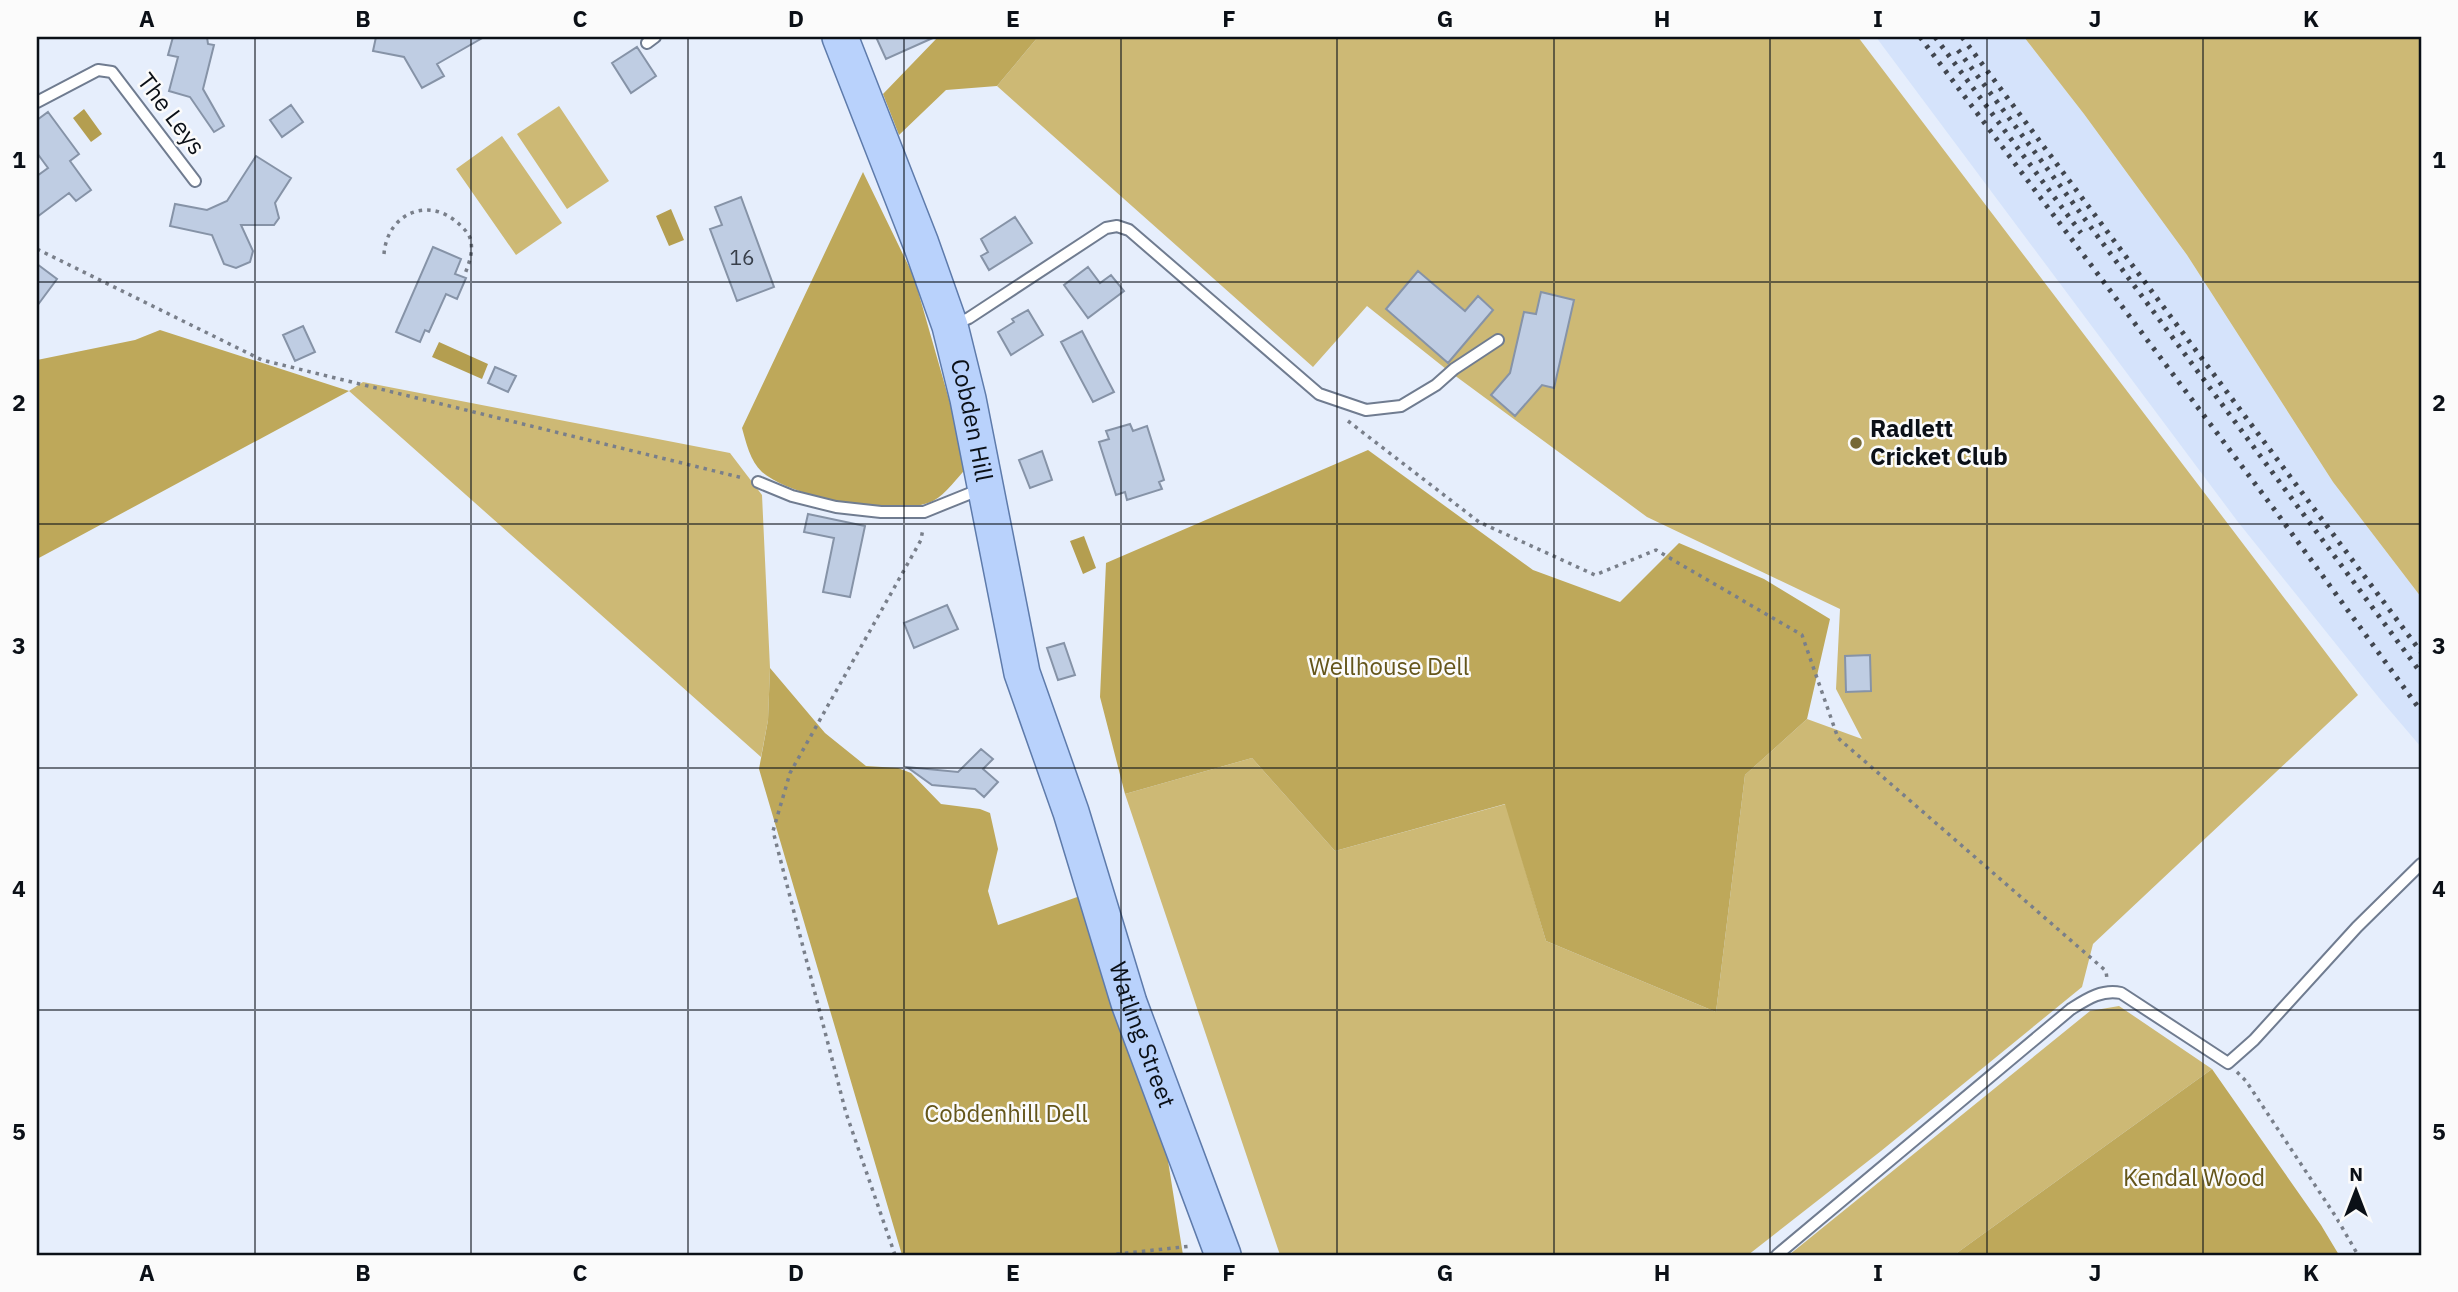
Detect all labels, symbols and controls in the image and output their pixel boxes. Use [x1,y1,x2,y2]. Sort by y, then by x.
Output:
text: A [139,3,155,33]
text: B [355,3,371,33]
text: C [573,3,588,33]
text: D [788,3,804,33]
text: E [1006,3,1020,33]
text: F [1222,3,1236,33]
text: G [1437,3,1453,33]
text: H [1654,3,1670,33]
text: I [1873,3,1883,33]
text: J [2089,3,2101,33]
text: K [2303,3,2319,33]
street label: The Leys [131,66,213,161]
text: 1 [12,144,26,174]
text: 1 [2432,144,2446,174]
house number: 16 [729,243,755,271]
street label: Cobden Hill [944,355,1001,484]
text: 2 [12,387,26,417]
text: 2 [2432,387,2446,417]
place label: Radlett Cricket Club [1870,412,2008,472]
marker: Radlett Cricket Club [1848,435,1864,451]
text: 3 [12,630,26,660]
text: 3 [2432,630,2446,660]
park label: Wellhouse Dell [1309,650,1469,682]
text: 4 [12,873,26,903]
text: 4 [2432,873,2446,903]
street label: Watling Street [1102,958,1184,1112]
park label: Cobdenhill Dell [924,1097,1088,1129]
text: 5 [12,1116,26,1146]
text: 5 [2432,1116,2446,1146]
north arrow [2322,1156,2392,1226]
park label: Kendal Wood [2123,1161,2265,1193]
text: N [2349,1162,2363,1186]
text: A [139,1257,155,1287]
text: B [355,1257,371,1287]
text: C [573,1257,588,1287]
text: D [788,1257,804,1287]
text: E [1006,1257,1020,1287]
text: F [1222,1257,1236,1287]
text: G [1437,1257,1453,1287]
text: H [1654,1257,1670,1287]
text: I [1873,1257,1883,1287]
text: J [2089,1257,2101,1287]
text: K [2303,1257,2319,1287]

